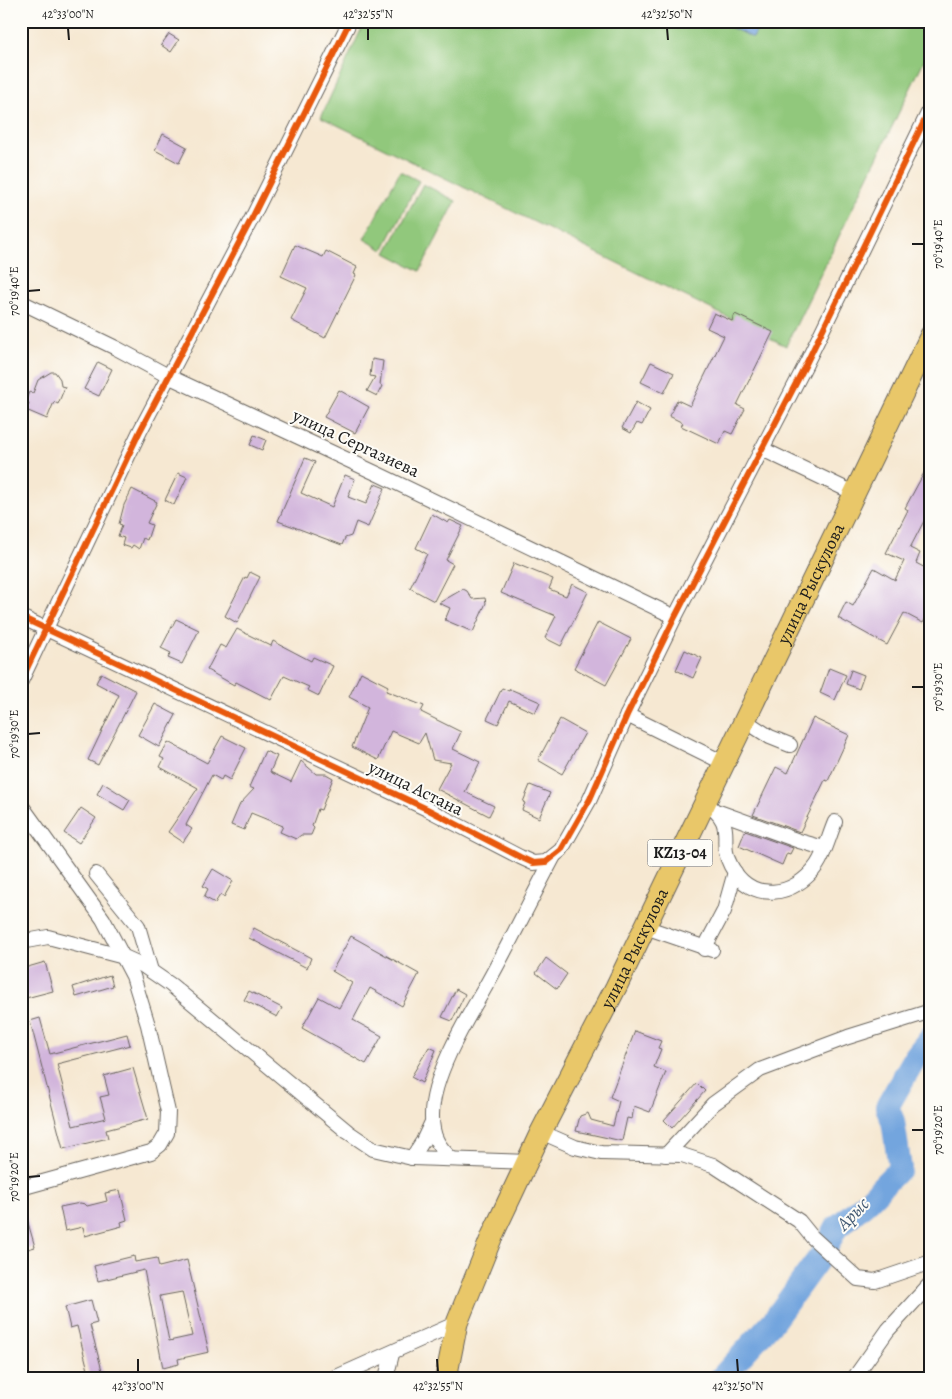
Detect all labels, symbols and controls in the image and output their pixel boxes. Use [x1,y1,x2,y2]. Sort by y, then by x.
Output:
text: 42°33'00"N [42,6,94,22]
text: 42°32'55"N [343,6,393,22]
text: 42°32'50"N [641,6,693,22]
text: 70°19'40"E [930,219,946,269]
text: 70°19'40"E [6,266,22,316]
street label: улица Сергазиева [288,403,424,483]
street label: улица Рыскулова [771,519,851,649]
text: 70°19'30"E [930,663,946,711]
text: 70°19'30"E [6,710,22,758]
street label: улица Астана [364,754,468,822]
road number: KZ13-04 [648,840,712,866]
street label: улица Рыскулова [594,883,674,1014]
text: 70°19'20"E [930,1105,946,1155]
text: 70°19'20"E [6,1152,22,1202]
water label: Арыс [830,1191,875,1237]
text: 42°33'00"N [112,1378,164,1394]
text: 42°32'55"N [413,1378,463,1394]
text: 42°32'50"N [712,1378,764,1394]

